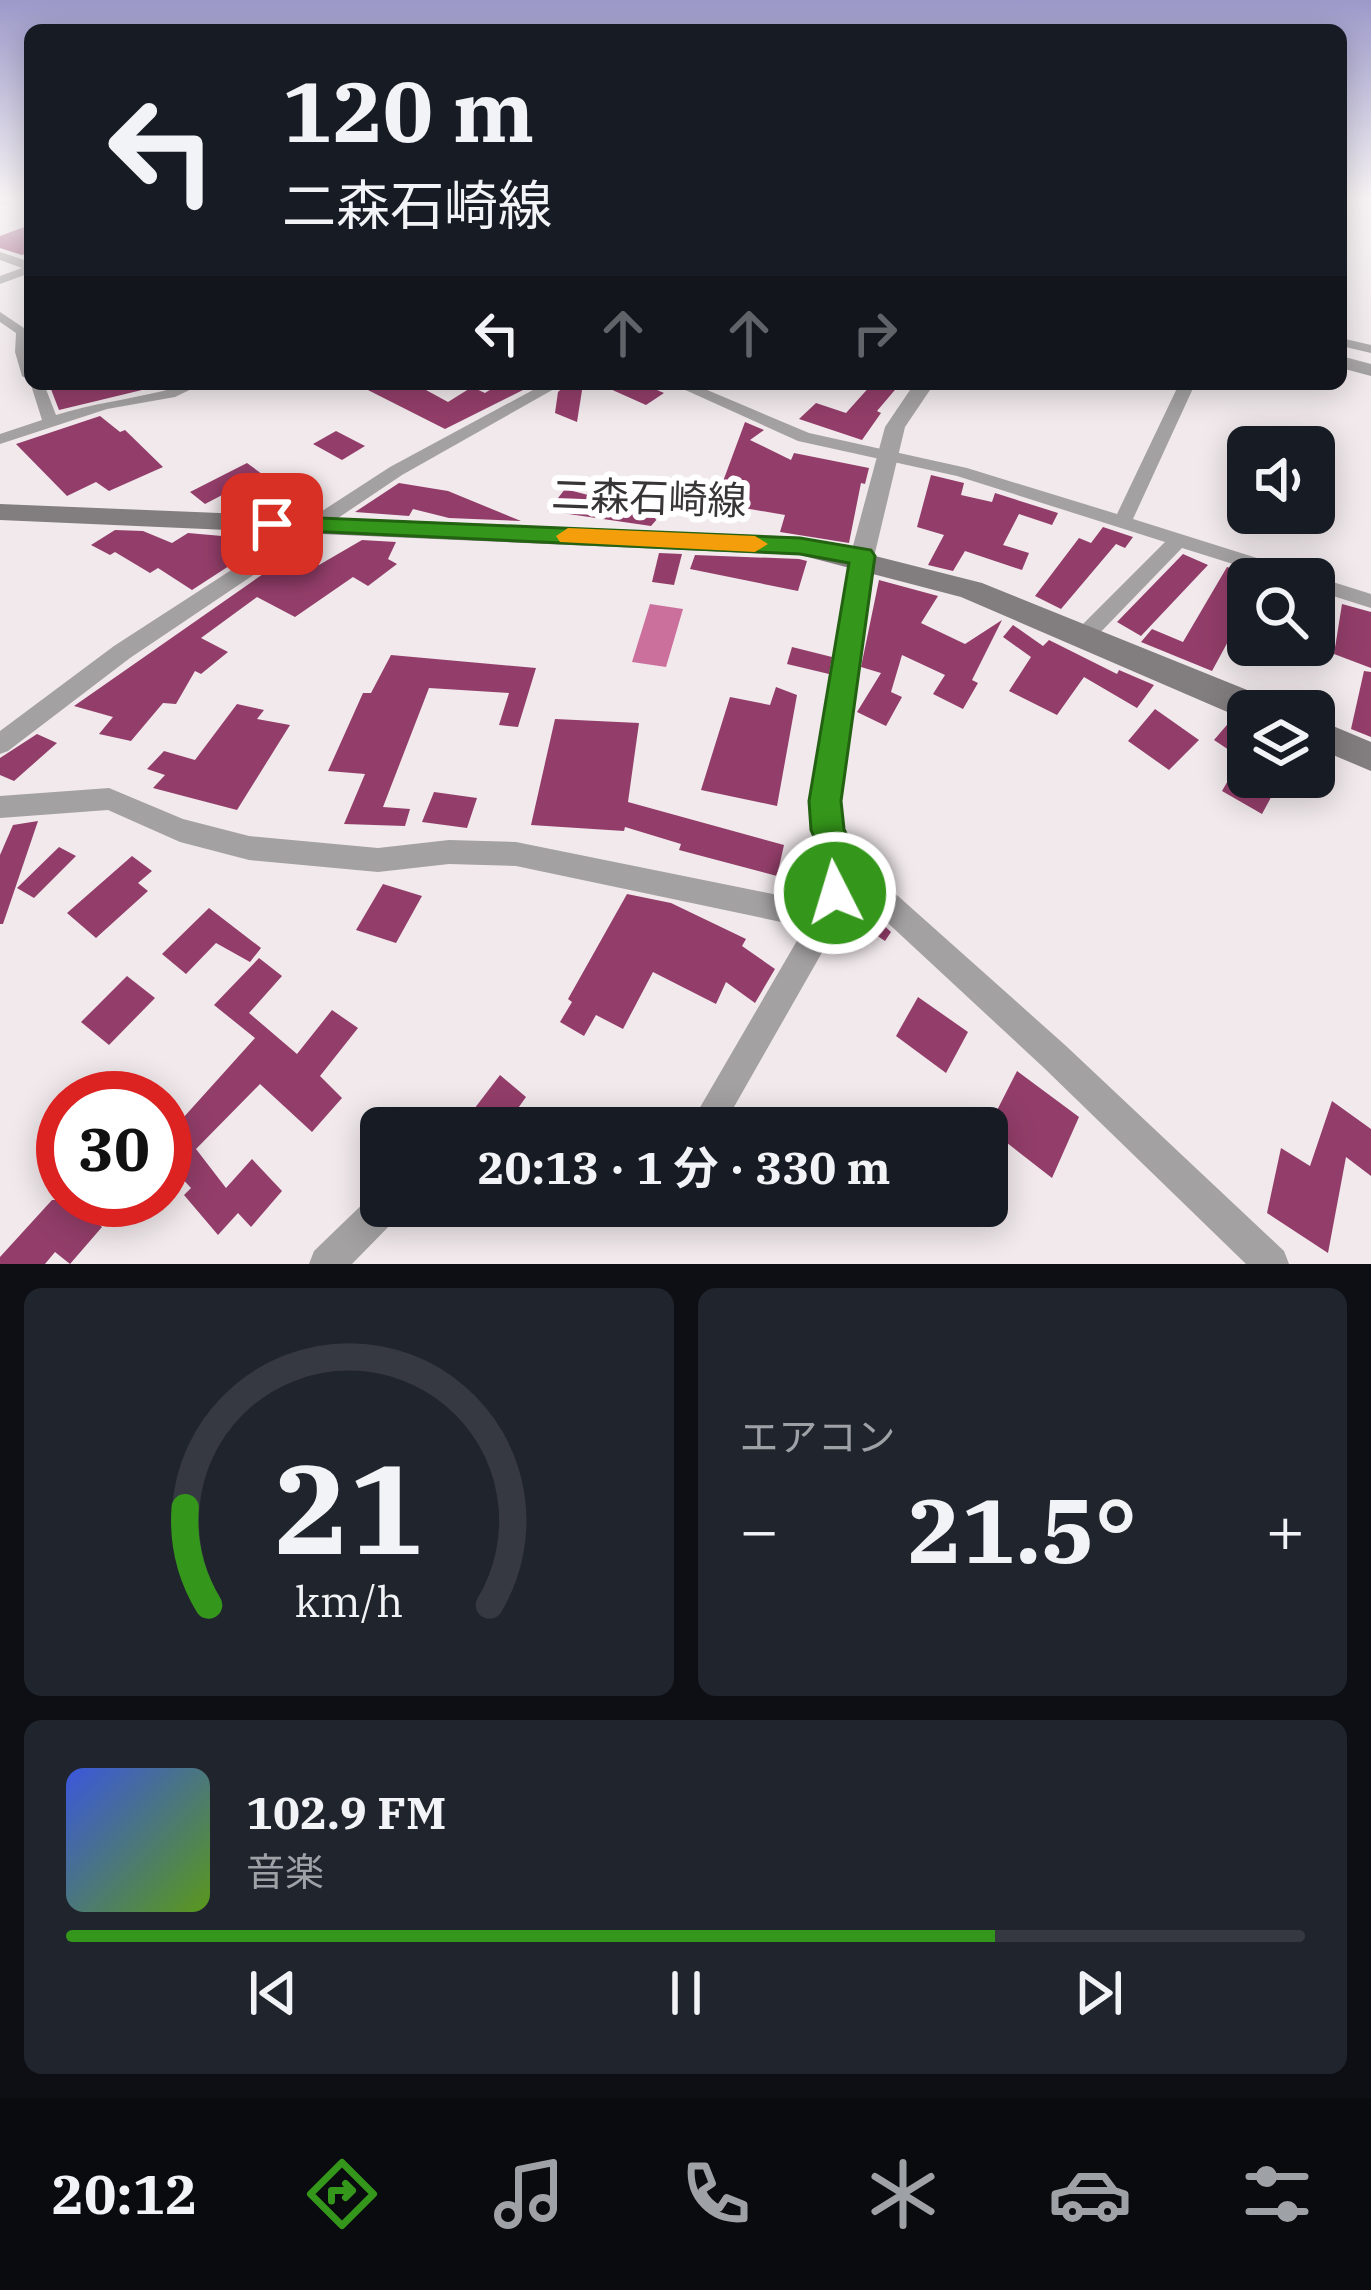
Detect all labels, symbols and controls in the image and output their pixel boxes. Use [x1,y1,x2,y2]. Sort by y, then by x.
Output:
text: 120 m [282,56,534,165]
icon: left [84,72,240,228]
text: 二森石崎線 [282,170,552,240]
icon: left [464,300,530,366]
icon: ahead [590,300,656,366]
icon: ahead [716,300,782,366]
icon: right [842,300,908,366]
map controls [1227,426,1335,798]
button: sound [1227,426,1335,534]
street label: 二森石崎線 [551,468,747,526]
pin [221,473,323,575]
icon: arrive [239,491,305,557]
button: search [1227,558,1335,666]
button: layers [1227,690,1335,798]
position arrow [772,830,898,956]
speed limit sign: 30 [36,1071,192,1227]
text: 20:13 · 1 分 · 330 m [477,1138,891,1196]
text: エアコン [740,1411,896,1462]
text: 21 [274,1426,424,1588]
text: 21.5° [907,1471,1137,1588]
text: − [740,1486,779,1572]
text: + [1265,1486,1305,1572]
text: km/h [295,1573,403,1629]
text: 102.9 FM [246,1783,446,1841]
text: 音楽 [246,1846,324,1897]
icon: previous [240,1960,306,2026]
icon: pause [653,1960,719,2026]
icon: next [1066,1960,1132,2026]
icon: directions [300,2152,384,2236]
icon: music [487,2152,571,2236]
icon: phone [674,2152,758,2236]
icon: climate [861,2152,945,2236]
icon: car [1048,2152,1132,2236]
icon: filters [1235,2152,1319,2236]
text: 20:12 [52,2159,197,2229]

